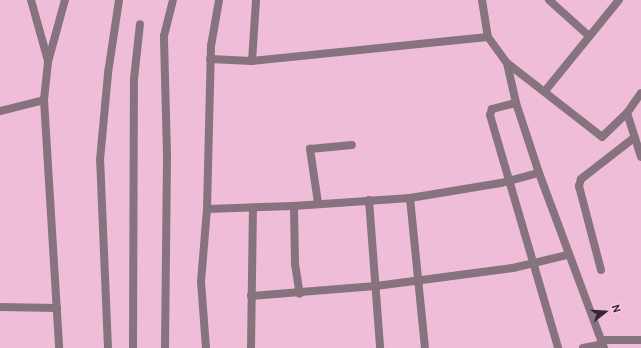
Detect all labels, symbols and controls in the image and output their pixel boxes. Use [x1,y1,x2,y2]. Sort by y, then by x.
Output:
north arrow [585,292,625,332]
text: N [609,303,624,314]

